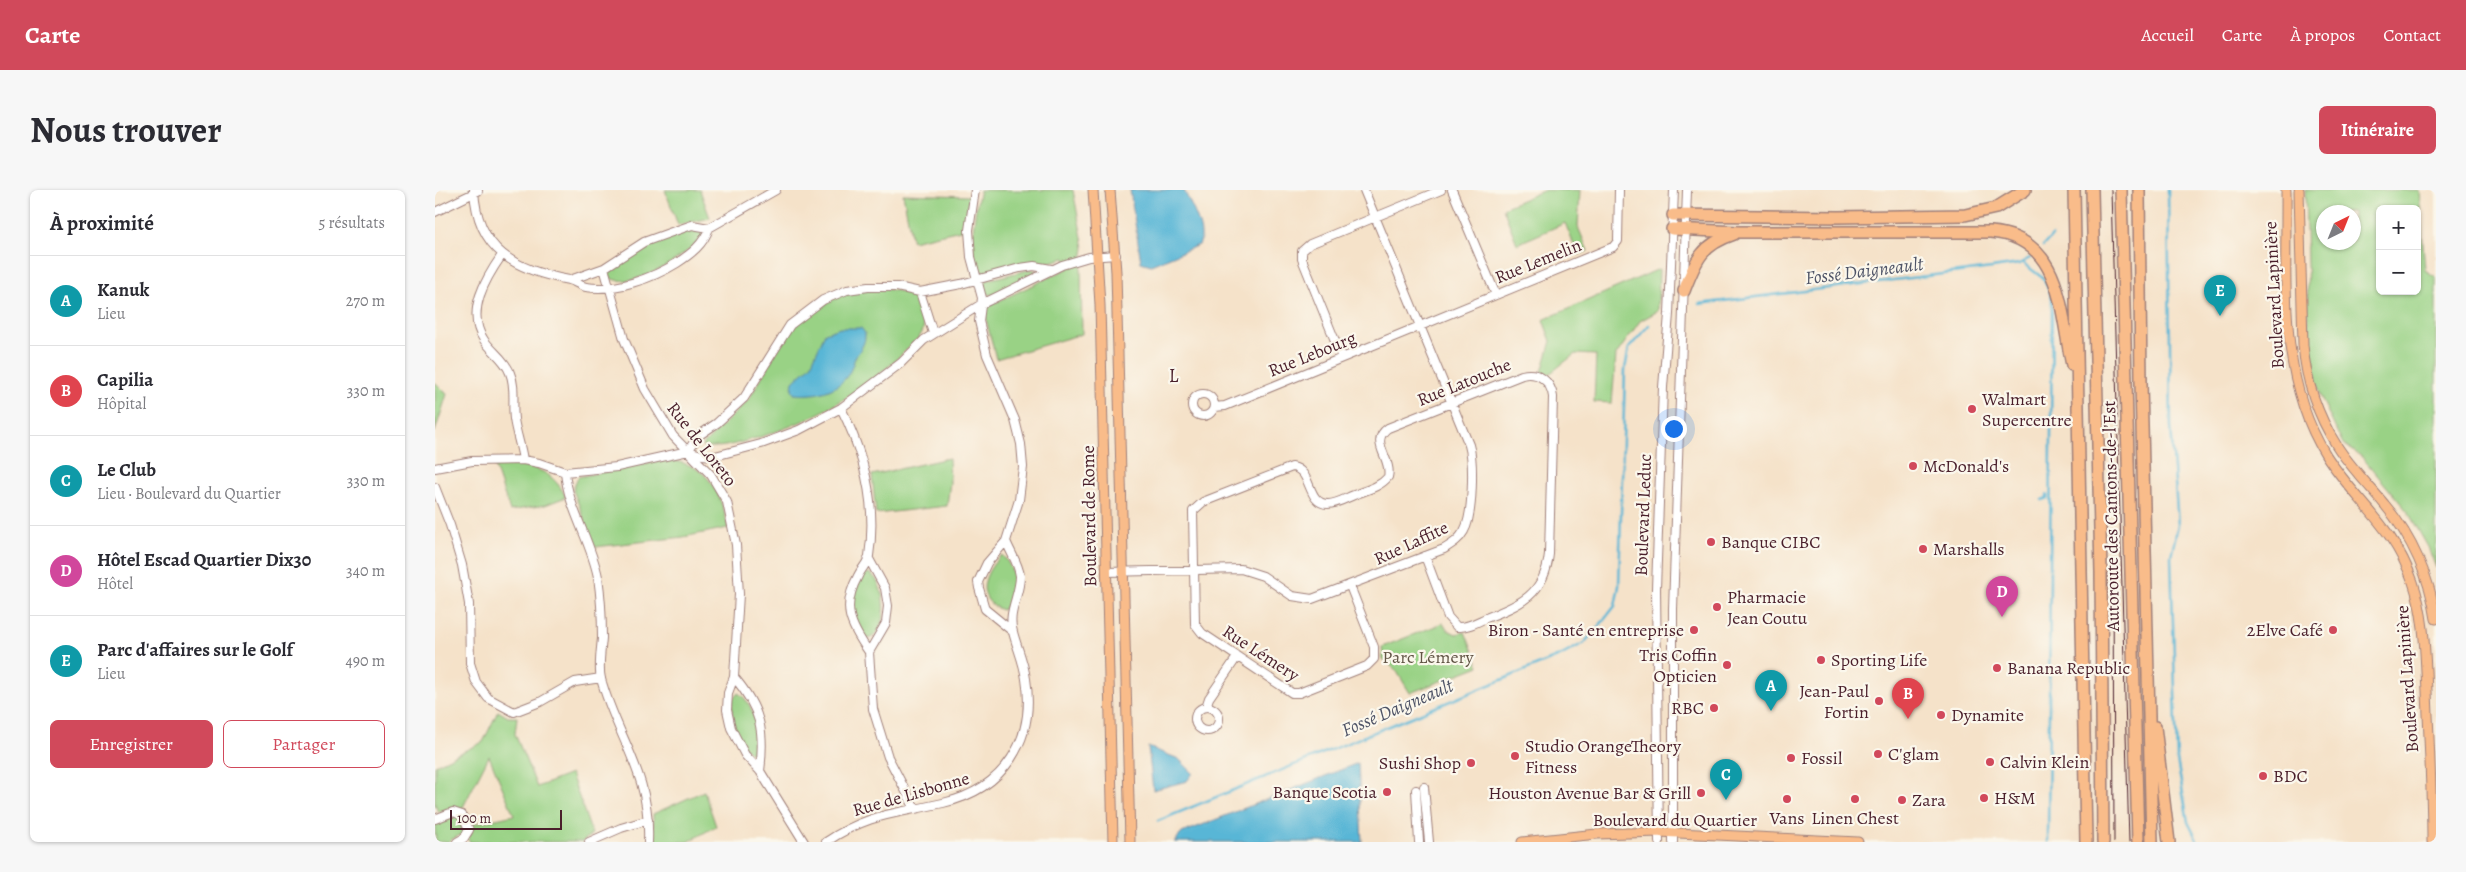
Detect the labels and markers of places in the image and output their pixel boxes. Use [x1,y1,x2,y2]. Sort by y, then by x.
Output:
pin: E [2204,275,2236,316]
place label: Walmart Supercentre [1981,387,2072,432]
marker: Walmart Supercentre [1966,403,1978,415]
place label: McDonald's [1923,454,2009,478]
marker: McDonald's [1907,460,1919,472]
place label: Banque CIBC [1721,530,1820,554]
marker: Banque CIBC [1705,536,1717,548]
place label: Marshalls [1933,537,2005,561]
marker: Marshalls [1917,543,1929,555]
pin: D [1986,576,2018,617]
place label: Pharmacie Jean Coutu [1727,585,1808,630]
marker: Pharmacie Jean Coutu [1711,601,1723,613]
place label: Biron - Santé en entreprise [1488,618,1684,642]
place label: 2Elve Café [2247,618,2323,642]
marker: Biron - Santé en entreprise [1688,624,1700,636]
marker: 2Elve Café [2327,624,2339,636]
place label: Tris Coffin Opticien [1639,643,1717,688]
place label: Sporting Life [1831,648,1927,672]
marker: Sporting Life [1815,654,1827,666]
place label: Banana Republic [2007,656,2130,680]
marker: Tris Coffin Opticien [1721,659,1733,671]
marker: Banana Republic [1991,662,2003,674]
pin: A [1755,670,1787,711]
pin: B [1892,678,1924,719]
place label: Jean-Paul Fortin [1799,679,1870,724]
marker: Jean-Paul Fortin [1873,695,1885,707]
place label: RBC [1671,696,1704,720]
marker: RBC [1708,702,1720,714]
place label: Dynamite [1951,703,2024,727]
marker: Dynamite [1935,709,1947,721]
place label: Studio OrangeTheory Fitness [1525,734,1682,779]
place label: C'glam [1888,742,1939,766]
place label: Fossil [1801,746,1843,770]
marker: C'glam [1872,748,1884,760]
marker: Studio OrangeTheory Fitness [1509,750,1521,762]
place label: Calvin Klein [2000,750,2089,774]
place label: Sushi Shop [1379,751,1461,775]
marker: Fossil [1785,752,1797,764]
marker: Calvin Klein [1984,756,1996,768]
marker: Sushi Shop [1465,757,1477,769]
pin: C [1710,759,1742,800]
place label: BDC [2273,764,2308,788]
marker: BDC [2257,770,2269,782]
place label: Banque Scotia [1272,780,1378,804]
place label: Houston Avenue Bar & Grill [1488,781,1692,805]
marker: Banque Scotia [1381,786,1393,798]
place label: H&M [1994,786,2035,810]
marker: Houston Avenue Bar & Grill [1695,787,1707,799]
place label: Zara [1912,788,1946,812]
marker: H&M [1978,792,1990,804]
marker: Vans [1781,793,1793,805]
marker: Linen Chest [1849,793,1861,805]
marker: Zara [1896,794,1908,806]
place label: Vans [1768,806,1805,830]
place label: Linen Chest [1811,806,1899,830]

